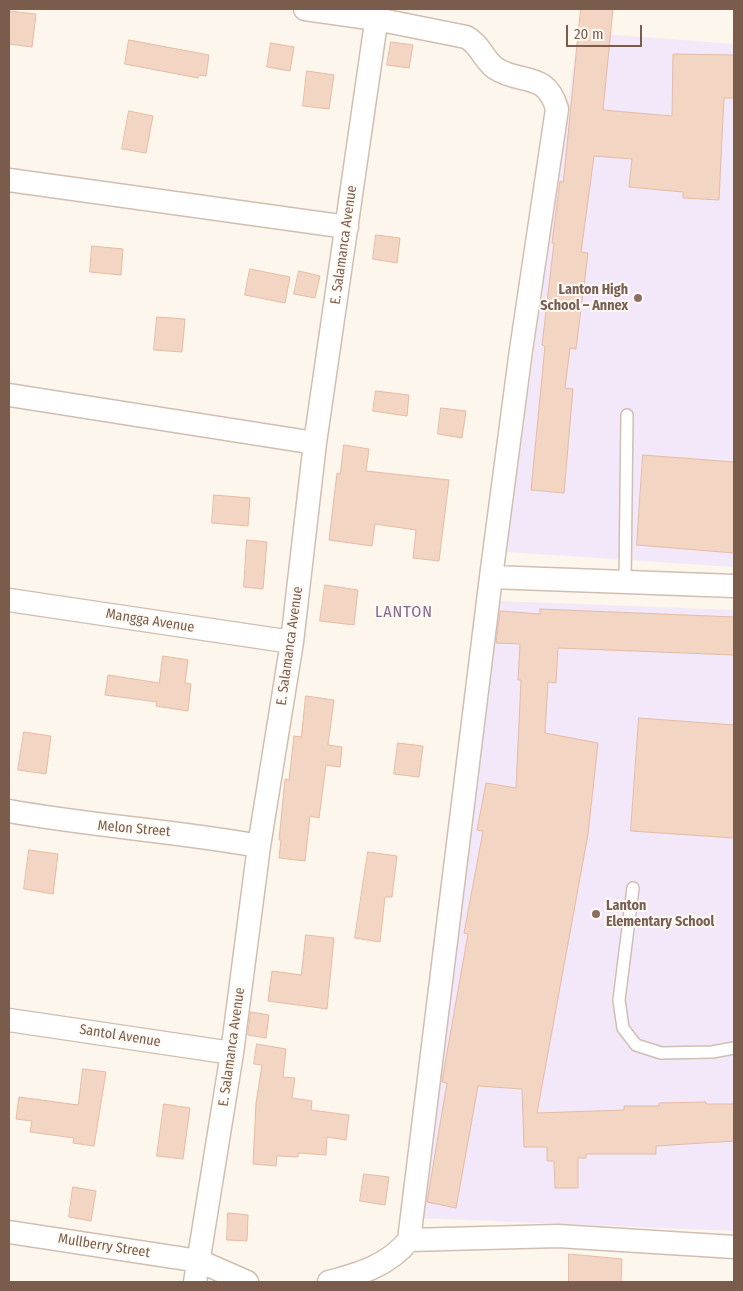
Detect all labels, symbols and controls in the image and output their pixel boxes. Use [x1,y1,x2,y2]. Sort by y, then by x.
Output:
scale bar [568,15,644,47]
text: 20 m [574,25,604,43]
street label: E. Salamanca Avenue [327,184,361,306]
place label: Lanton High School – Annex [540,282,628,314]
marker: Lanton High School – Annex [632,292,644,304]
street label: E. Salamanca Avenue [273,585,307,707]
district label: LANTON [374,603,434,623]
street label: Mangga Avenue [105,606,195,636]
street label: Melon Street [97,817,171,841]
place label: Lanton Elementary School [606,898,714,930]
marker: Lanton Elementary School [590,908,602,920]
street label: E. Salamanca Avenue [215,986,249,1108]
street label: Santol Avenue [78,1021,162,1051]
street label: Mullberry Street [57,1230,151,1262]

